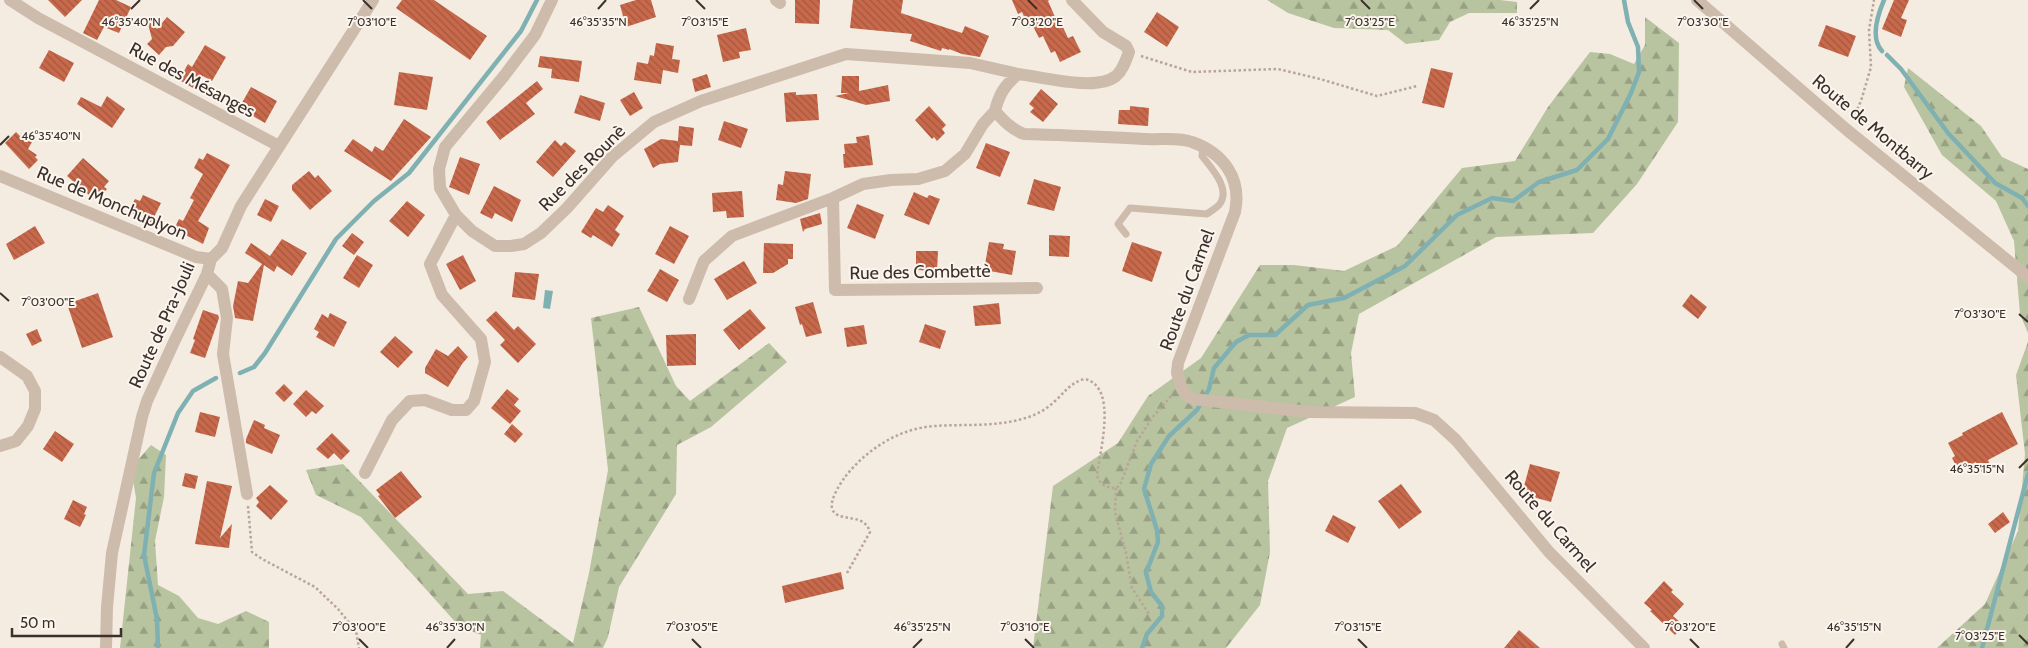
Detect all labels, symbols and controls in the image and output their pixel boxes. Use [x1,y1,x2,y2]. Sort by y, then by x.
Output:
text: 46°35'40"N [101,14,161,29]
text: 7°03'10"E [347,14,397,29]
text: 46°35'35"N [569,14,627,29]
text: 7°03'15"E [681,14,729,29]
text: 7°03'20"E [1011,14,1063,29]
text: 7°03'25"E [1345,14,1395,29]
text: 46°35'25"N [1501,14,1559,29]
text: 7°03'30"E [1677,14,1729,29]
street label: Rue des Mésanges [125,38,259,122]
street label: Route de Montbarry [1808,70,1938,184]
street label: Rue des Rounè [534,120,630,216]
text: 46°35'40"N [21,128,81,143]
street label: Rue de Monchuplyon [33,161,191,245]
street label: Route du Carmel [1155,226,1219,354]
street label: Route de Pra-Jouli [124,258,200,392]
street label: Rue des Combettè [849,260,991,284]
text: 7°03'00"E [21,294,75,309]
text: 7°03'30"E [1954,306,2006,321]
text: 46°35'15"N [1950,461,2004,476]
street label: Route du Carmel [1500,466,1601,577]
scale bar [12,606,121,638]
text: 50 m [20,614,55,632]
text: 7°03'00"E [332,619,386,634]
text: 46°35'30"N [425,619,485,634]
text: 7°03'05"E [666,619,718,634]
text: 46°35'25"N [893,619,951,634]
text: 7°03'10"E [1000,619,1050,634]
text: 7°03'15"E [1334,619,1382,634]
text: 7°03'20"E [1664,619,1716,634]
text: 46°35'15"N [1827,619,1881,634]
text: 7°03'25"E [1955,628,2005,643]

